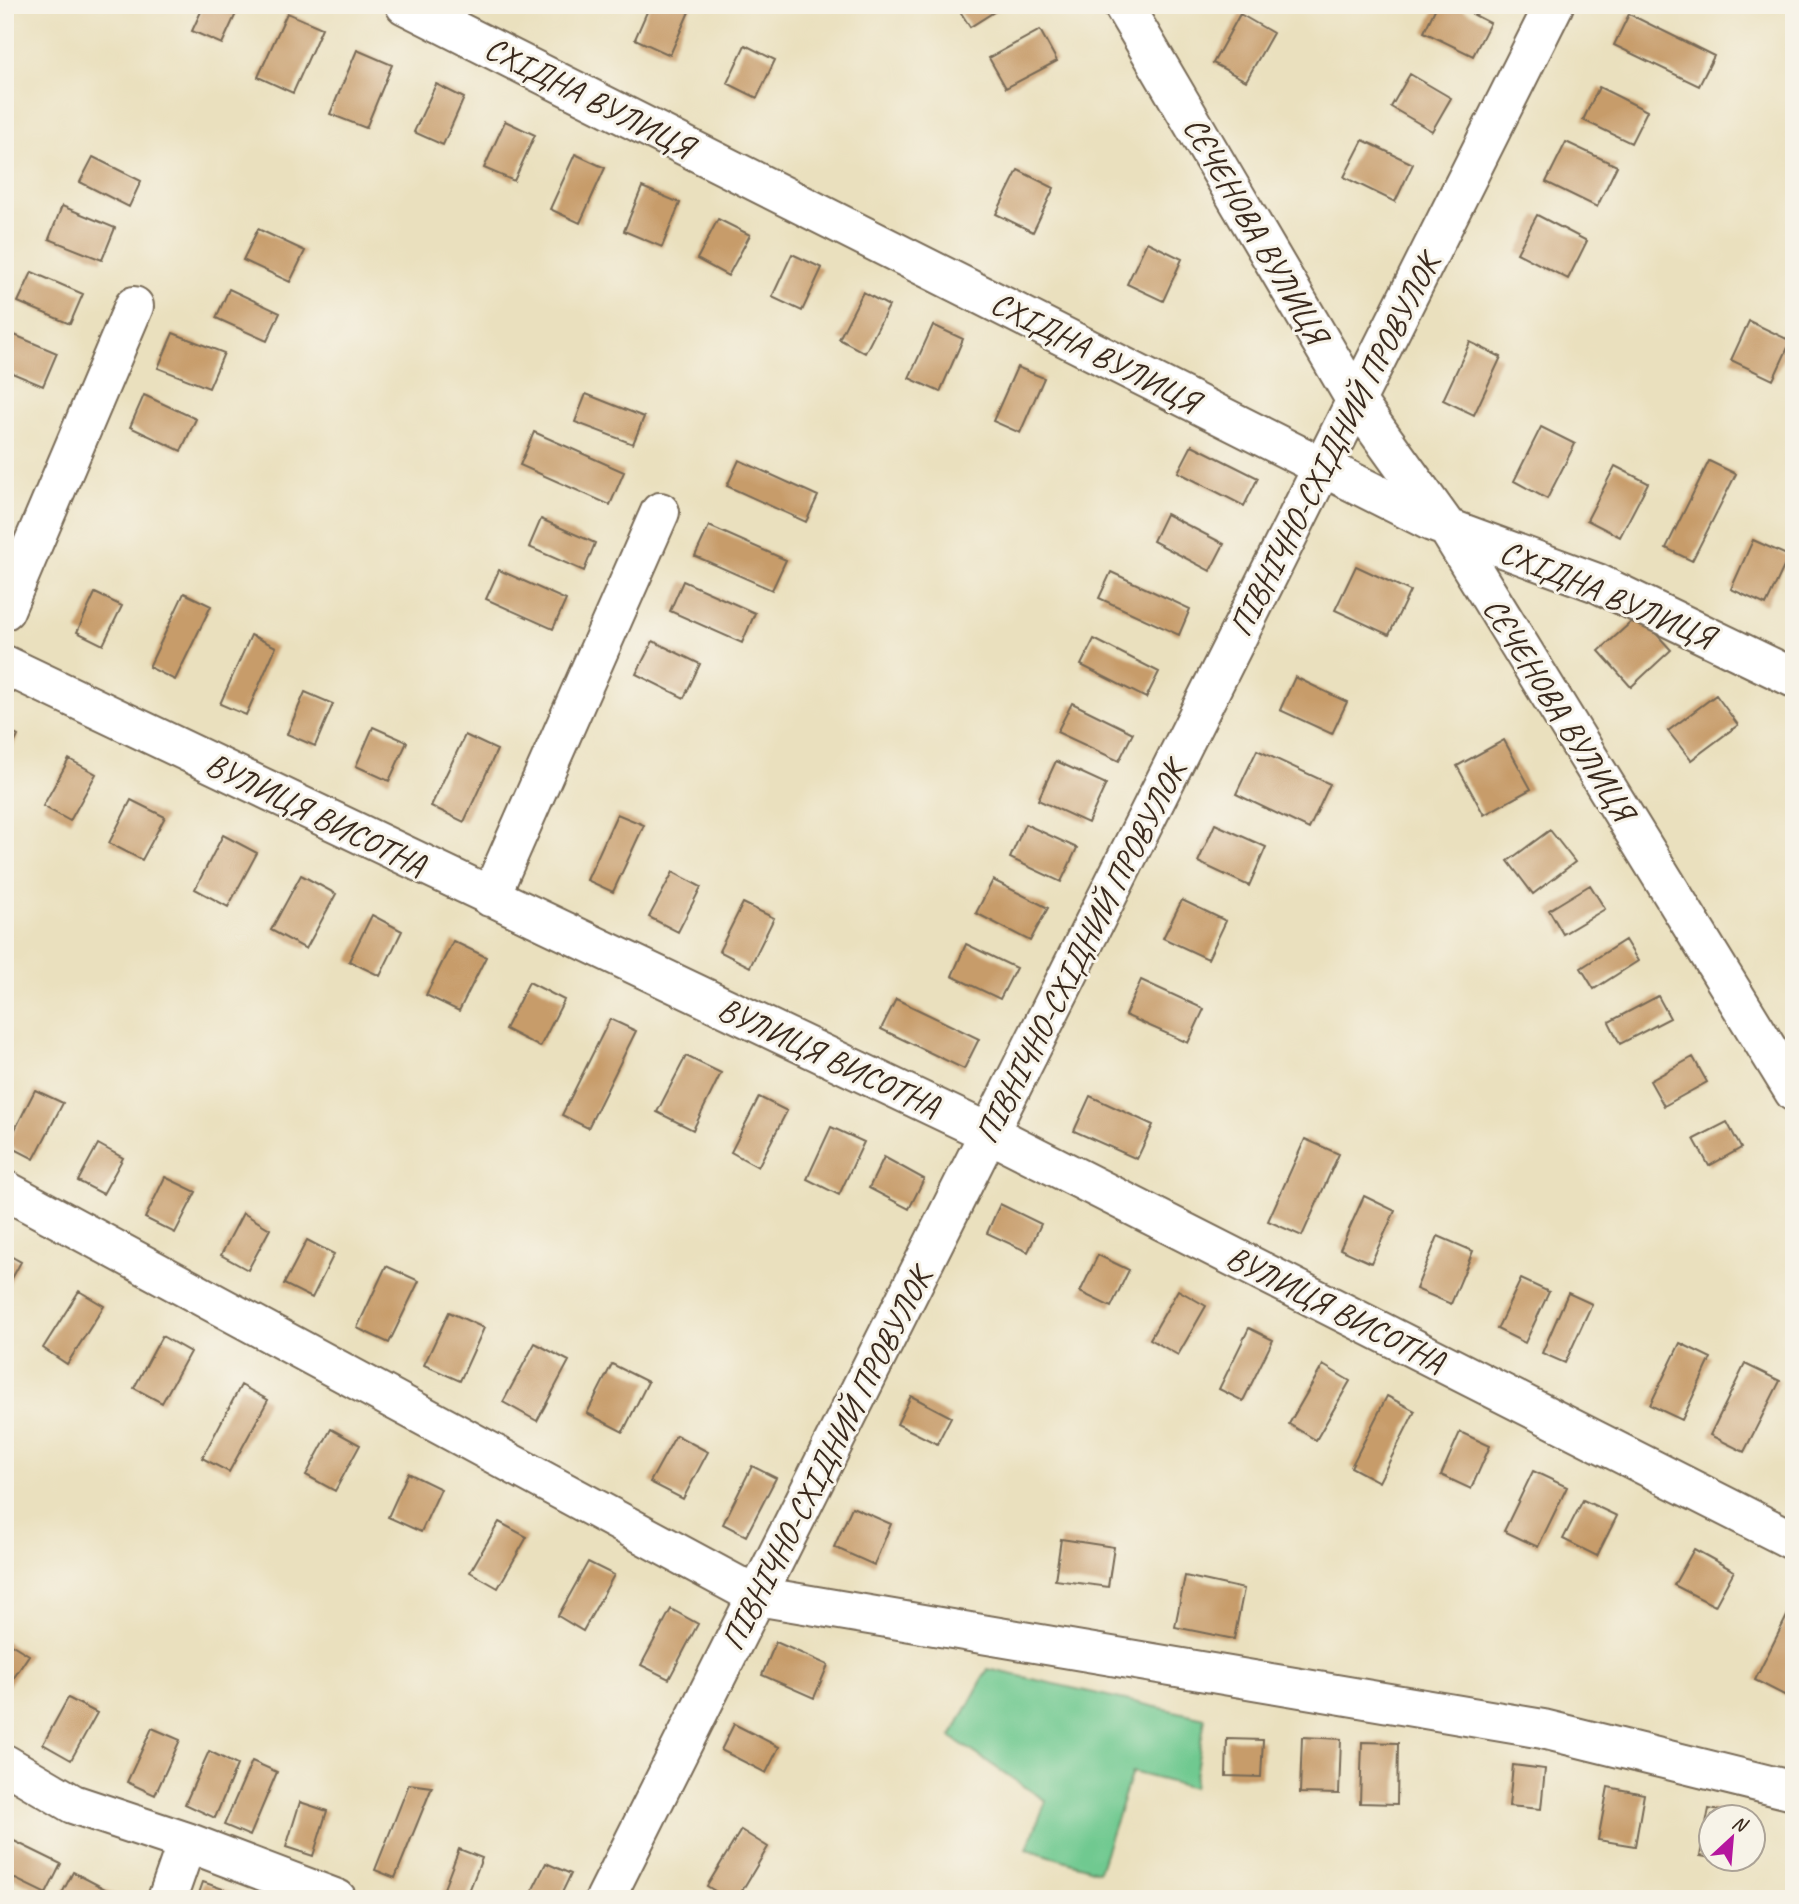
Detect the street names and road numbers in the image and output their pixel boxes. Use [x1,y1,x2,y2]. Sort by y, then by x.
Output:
street label: СХІДНА ВУЛИЦЯ [478,27,704,170]
street label: СЄЧЕНОВА ВУЛИЦЯ [1174,109,1340,355]
street label: ПІВНІЧНО-СХІДНИЙ ПРОВУЛОК [1219,242,1451,643]
street label: СХІДНА ВУЛИЦЯ [984,282,1210,425]
street label: СХІДНА ВУЛИЦЯ [1494,530,1725,660]
street label: СЄЧЕНОВА ВУЛИЦЯ [1474,590,1647,832]
street label: ВУЛИЦЯ ВИСОТНА [199,743,434,886]
street label: ПІВНІЧНО-СХІДНИЙ ПРОВУЛОК [965,749,1197,1150]
street label: ВУЛИЦЯ ВИСОТНА [711,987,948,1127]
street label: ВУЛИЦЯ ВИСОТНА [1220,1236,1454,1383]
street label: ПІВНІЧНО-СХІДНИЙ ПРОВУЛОК [711,1256,943,1657]

